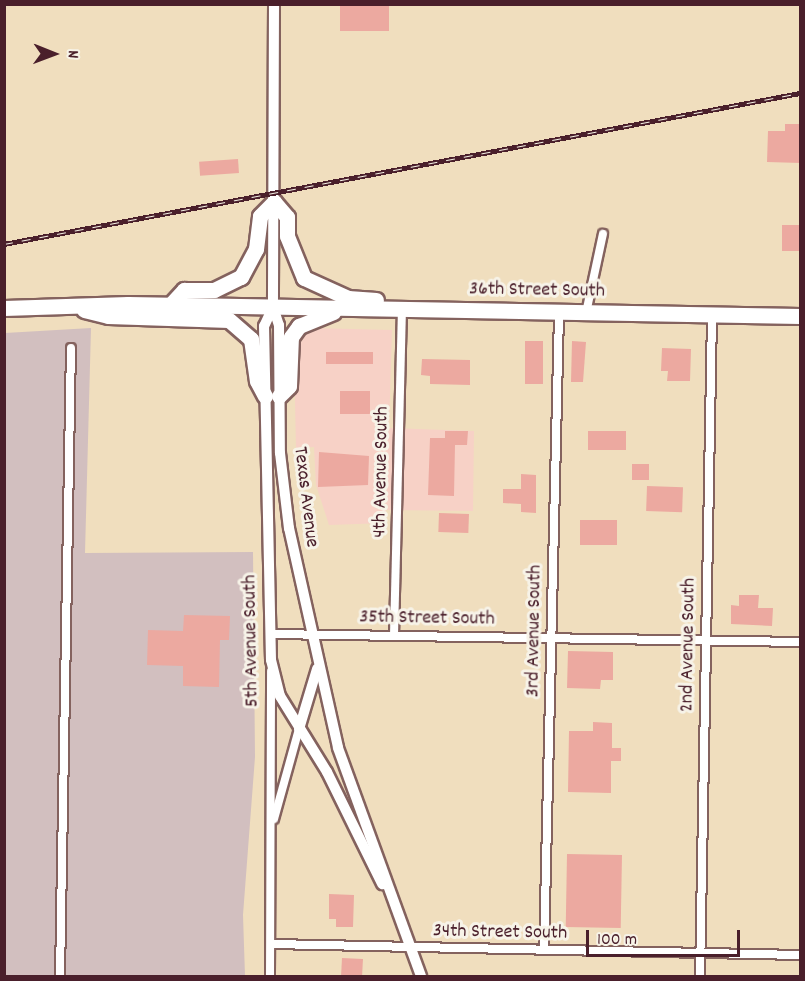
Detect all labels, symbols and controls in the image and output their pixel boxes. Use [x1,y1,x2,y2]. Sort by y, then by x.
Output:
north arrow [24,24,84,84]
text: N [61,50,84,58]
street label: 36th Street South [469,278,605,304]
street label: 4th Avenue South [369,406,395,538]
street label: Texas Avenue [287,445,323,549]
street label: 3rd Avenue South [522,565,548,697]
street label: 5th Avenue South [239,575,265,707]
street label: 2nd Avenue South [676,578,702,712]
street label: 35th Street South [359,606,495,632]
scale bar [589,918,744,956]
street label: 34th Street South [433,920,567,946]
text: 100 m [597,928,637,953]

